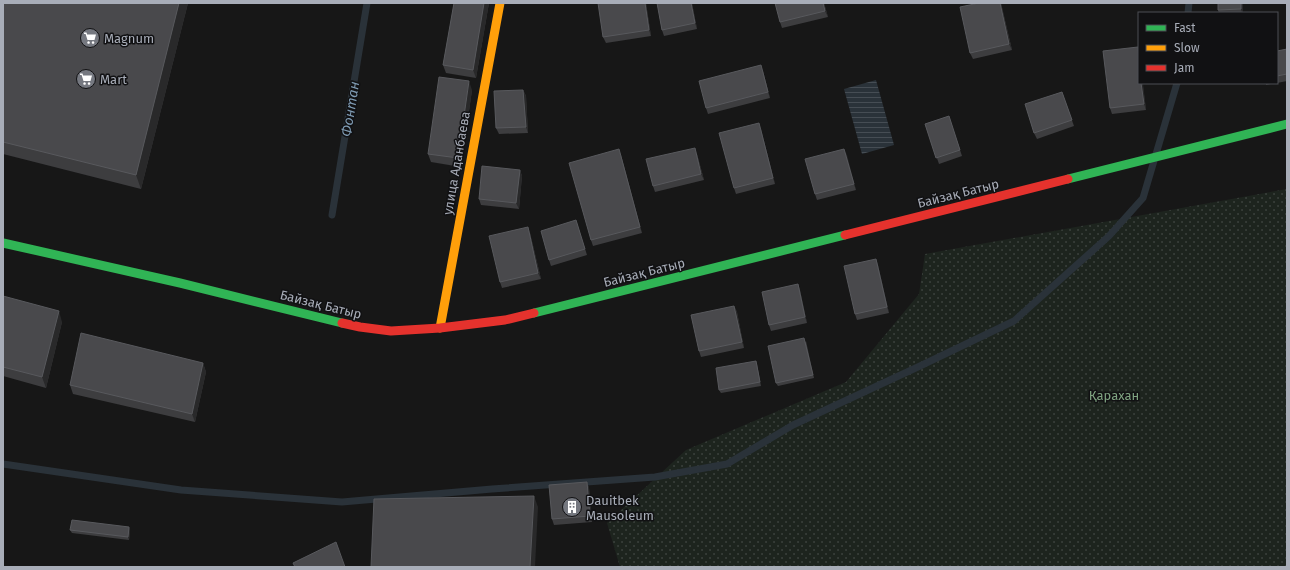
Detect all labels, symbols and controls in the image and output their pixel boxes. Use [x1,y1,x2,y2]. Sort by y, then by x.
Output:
legend [1138,12,1278,84]
text: Fast [1174,21,1196,35]
supermarket icon: Magnum [79,27,101,49]
place label: Magnum [104,31,154,46]
text: Slow [1174,41,1200,55]
text: Jam [1174,61,1194,75]
supermarket icon: Mart [75,68,97,90]
place label: Mart [100,72,127,87]
water label: Фонтан [338,80,363,138]
street label: улица Аданбаева [440,110,473,216]
street label: Байзақ Батыр [916,176,1000,211]
street label: Байзақ Батыр [602,255,686,290]
street label: Байзақ Батыр [279,287,363,322]
park label: Қарахан [1089,388,1139,403]
place label: Dauitbek Mausoleum [586,493,654,523]
building icon: Dauitbek Mausoleum [561,496,583,518]

